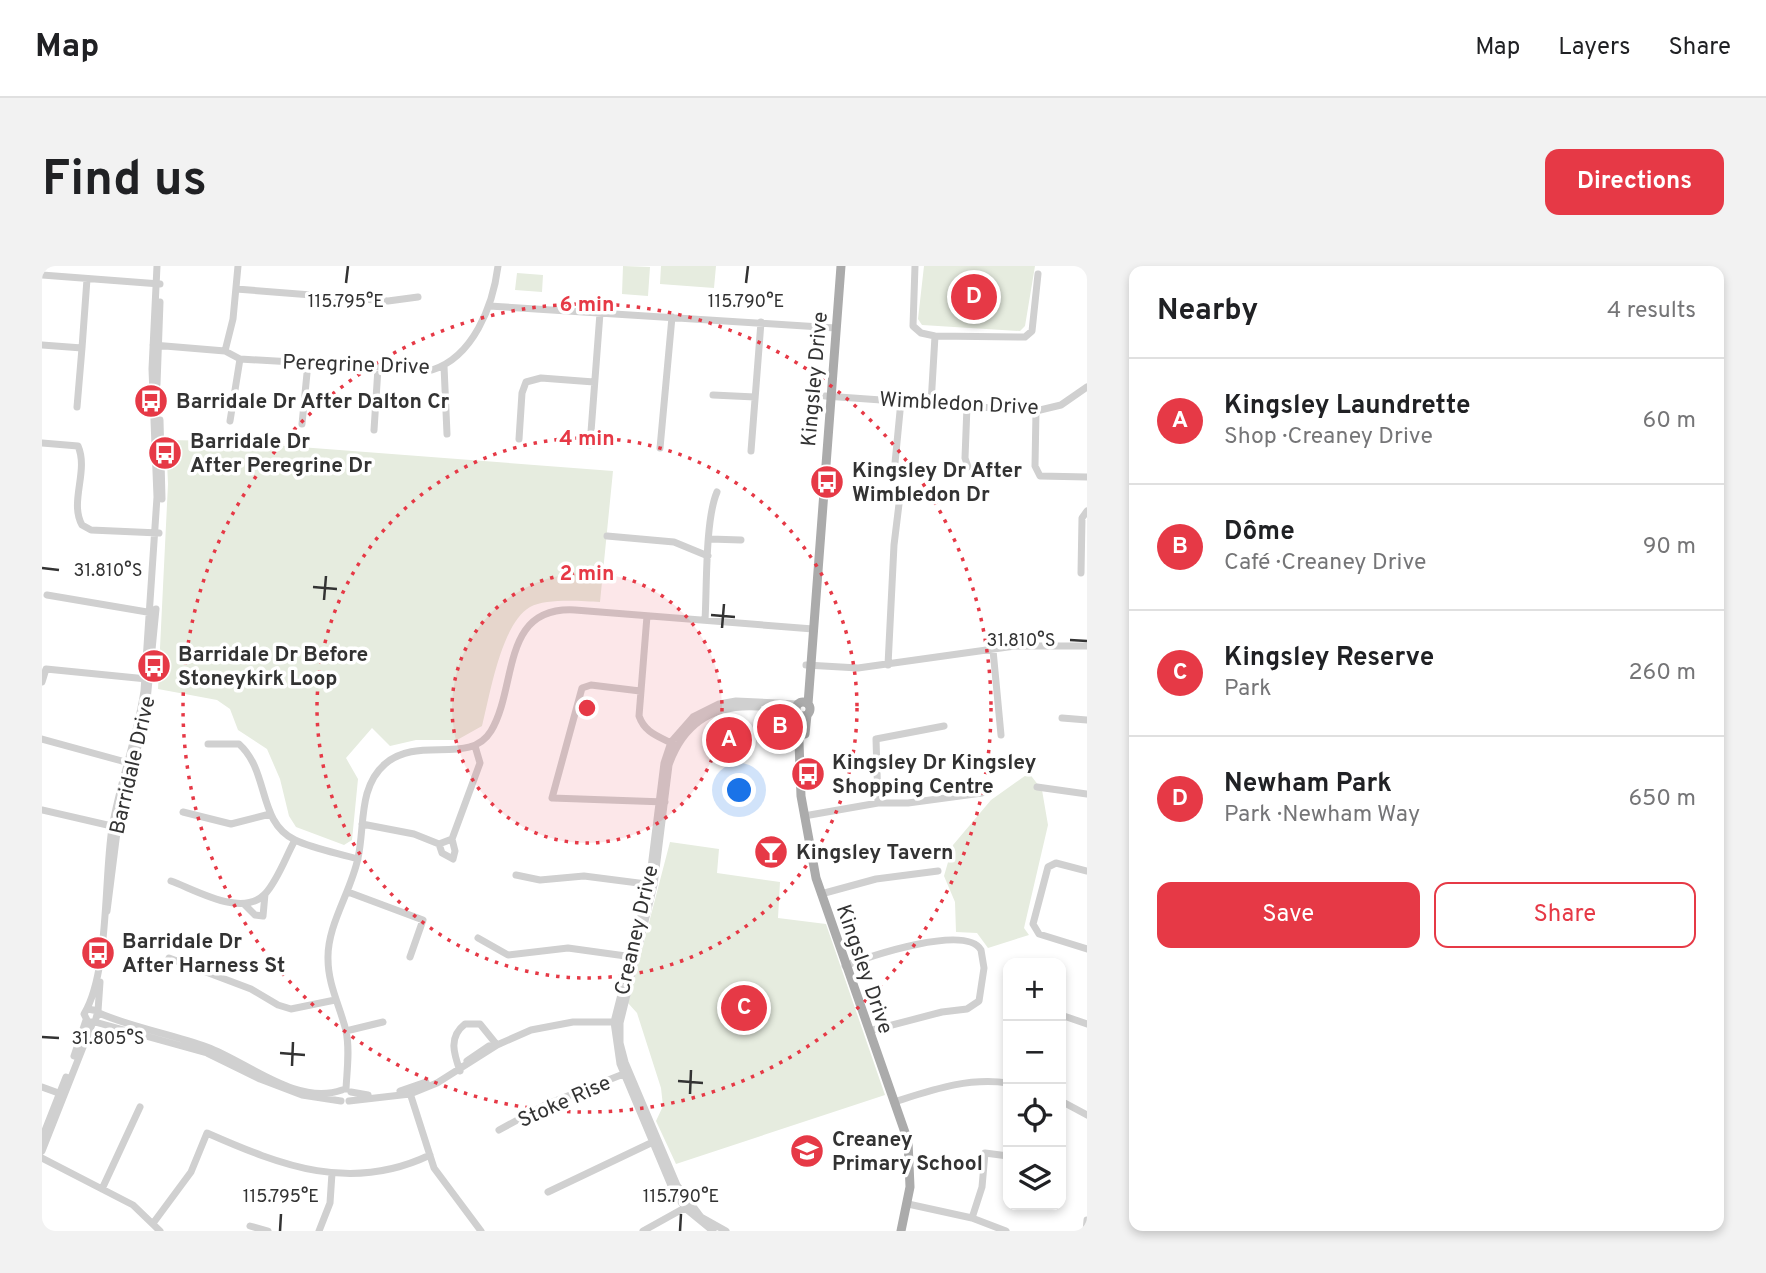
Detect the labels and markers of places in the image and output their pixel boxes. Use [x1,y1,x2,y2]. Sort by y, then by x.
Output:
pin: D [951,271,997,323]
bus stop icon: Barridale Dr After Dalton Cr [132,382,170,420]
place label: Barridale Dr After Dalton Cr [176,389,450,416]
place label: Barridale Dr After Peregrine Dr [190,429,372,480]
bus stop icon: Barridale Dr After Peregrine Dr [146,434,184,472]
place label: Kingsley Dr After Wimbledon Dr [852,458,1022,509]
bus stop icon: Kingsley Dr After Wimbledon Dr [808,463,846,501]
place label: Barridale Dr Before Stoneykirk Loop [178,642,368,693]
bus stop icon: Barridale Dr Before Stoneykirk Loop [135,647,173,685]
centre of rings [575,696,599,720]
pin: B [757,701,803,753]
pin: A [706,714,752,766]
place label: Kingsley Dr Kingsley Shopping Centre [832,750,1037,801]
bus stop icon: Kingsley Dr Kingsley Shopping Centre [789,755,827,793]
bar icon: Kingsley Tavern [752,833,790,871]
place label: Kingsley Tavern [796,840,953,867]
place label: Barridale Dr After Harness St [122,929,285,980]
bus stop icon: Barridale Dr After Harness St [79,934,117,972]
pin: C [721,982,767,1034]
place label: Creaney Primary School [832,1127,983,1178]
school or university icon: Creaney Primary School [788,1132,826,1170]

